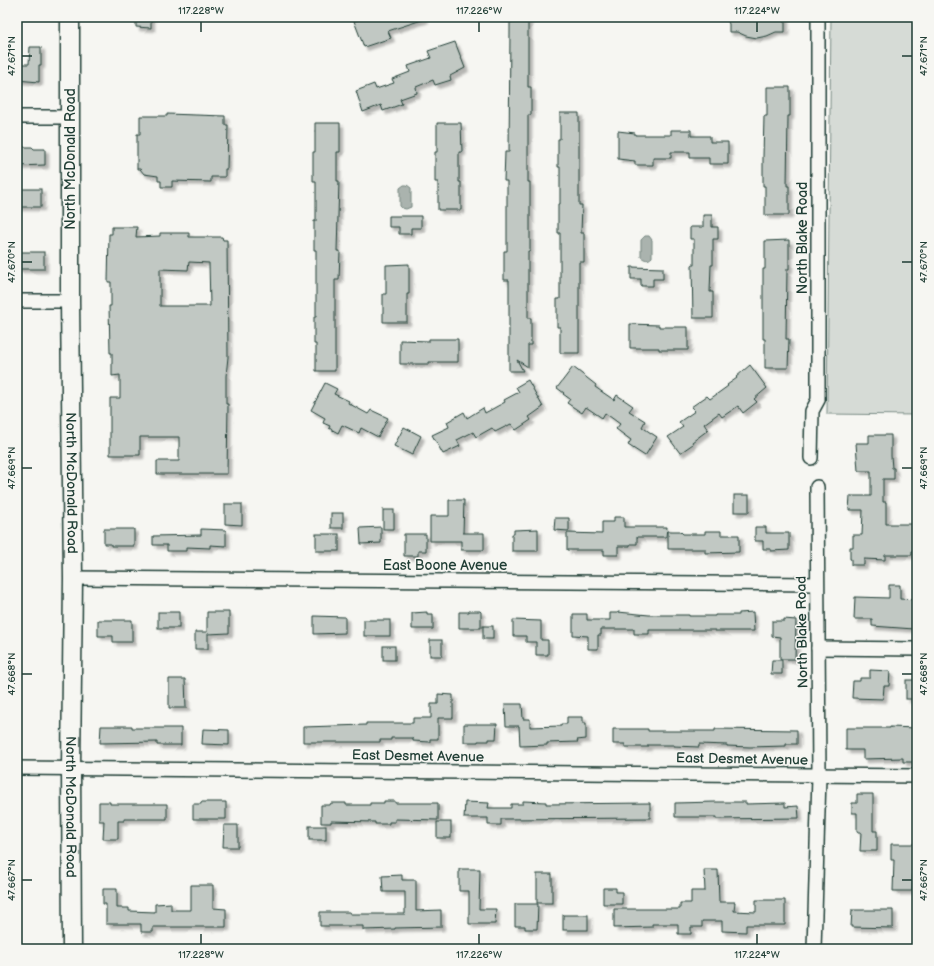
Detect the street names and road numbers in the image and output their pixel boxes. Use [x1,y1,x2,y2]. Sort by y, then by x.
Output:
street label: North McDonald Road [62,88,79,230]
street label: North Blake Road [794,182,811,294]
street label: North McDonald Road [63,412,81,554]
street label: East Boone Avenue [383,557,507,574]
street label: North Blake Road [793,576,811,688]
street label: North McDonald Road [62,736,80,878]
street label: East Desmet Avenue [352,746,484,766]
street label: East Desmet Avenue [676,749,808,769]

